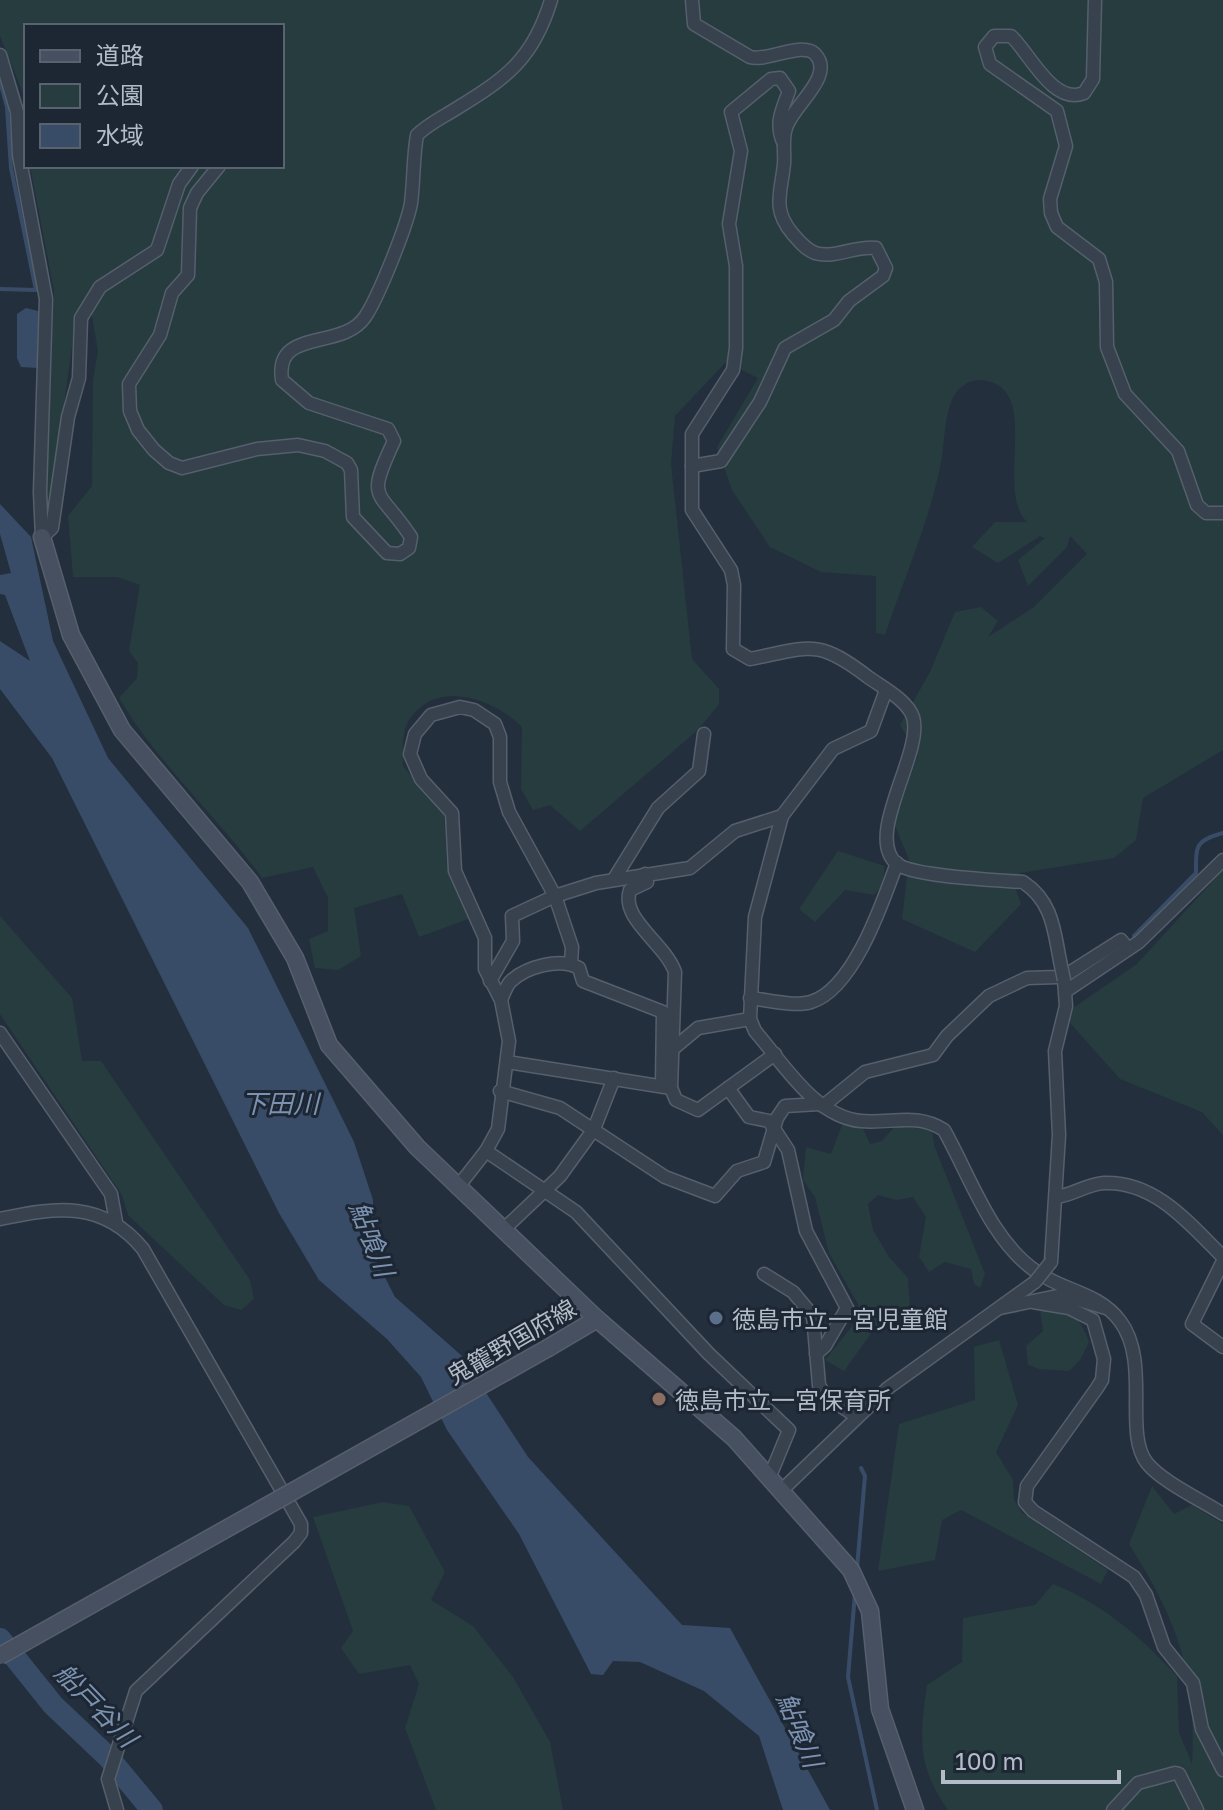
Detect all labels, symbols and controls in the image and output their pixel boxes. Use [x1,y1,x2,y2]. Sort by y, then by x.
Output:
legend [24,24,284,168]
text: 道路 [96,40,144,69]
text: 公園 [96,80,144,109]
text: 水域 [96,120,144,149]
water label: 下田川 [241,1088,322,1119]
water label: 鮎喰川 [344,1197,402,1284]
street label: 鬼籠野国府線 [441,1292,581,1390]
place label: 徳島市立一宮児童館 [732,1304,948,1333]
marker: 徳島市立一宮児童館 [707,1309,725,1327]
place label: 徳島市立一宮保育所 [675,1385,891,1414]
marker: 徳島市立一宮保育所 [650,1390,668,1408]
water label: 船戸谷川 [49,1657,145,1755]
water label: 鮎喰川 [771,1688,830,1775]
scale bar [943,1734,1119,1784]
text: 100 m [955,1746,1024,1775]

